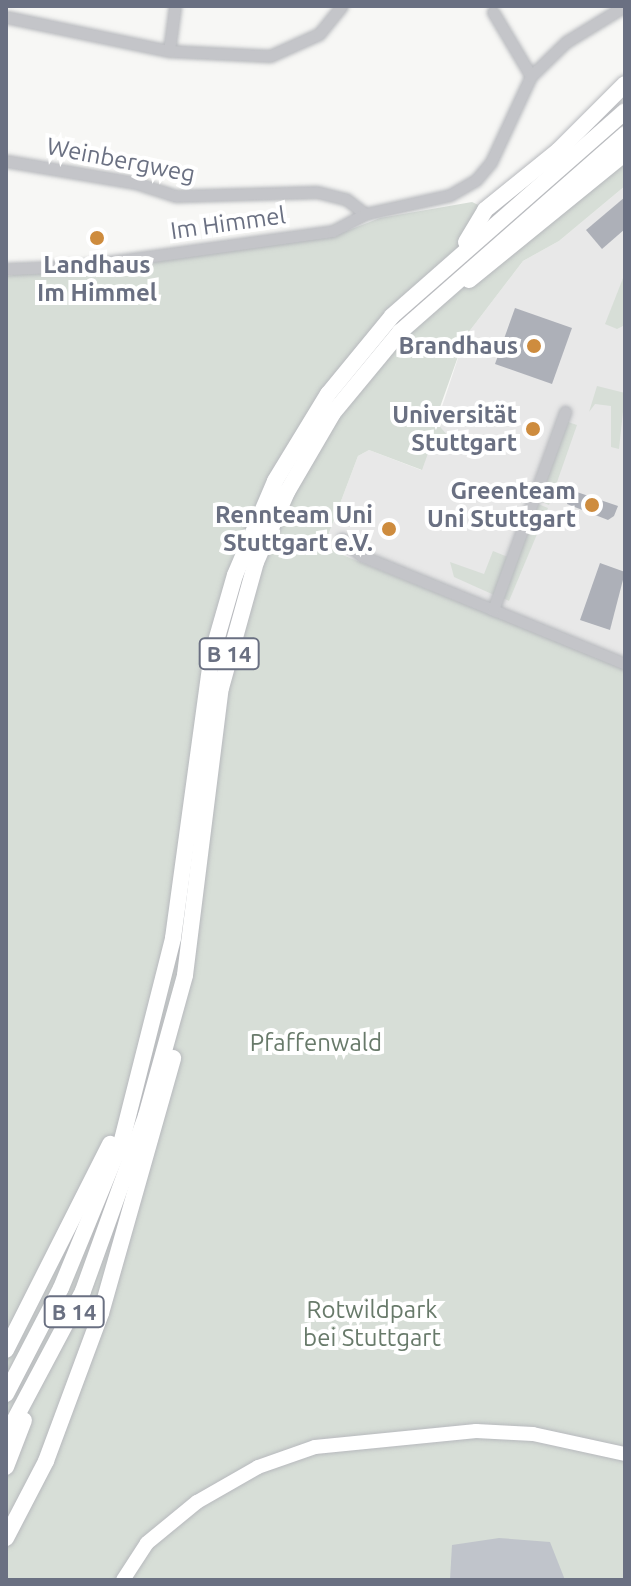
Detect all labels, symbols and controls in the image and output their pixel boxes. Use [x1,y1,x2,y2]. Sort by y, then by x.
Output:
street label: Weinbergweg [44,132,198,188]
street label: Im Himmel [169,201,287,245]
marker: Landhaus Im Himmel [88,229,106,247]
place label: Landhaus Im Himmel [37,251,157,307]
place label: Brandhaus [399,332,518,360]
marker: Brandhaus [525,337,543,355]
place label: Universität Stuttgart [392,401,517,457]
marker: Universität Stuttgart [524,420,542,438]
place label: Greenteam Uni Stuttgart [427,477,576,533]
marker: Greenteam Uni Stuttgart [583,496,601,514]
place label: Rennteam Uni Stuttgart e.V. [215,501,373,557]
marker: Rennteam Uni Stuttgart e.V. [380,520,398,538]
road number: B 14 [197,636,261,672]
park label: Pfaffenwald [250,1029,382,1057]
road number: B 14 [42,1294,106,1330]
park label: Rotwildpark bei Stuttgart [303,1296,441,1352]

